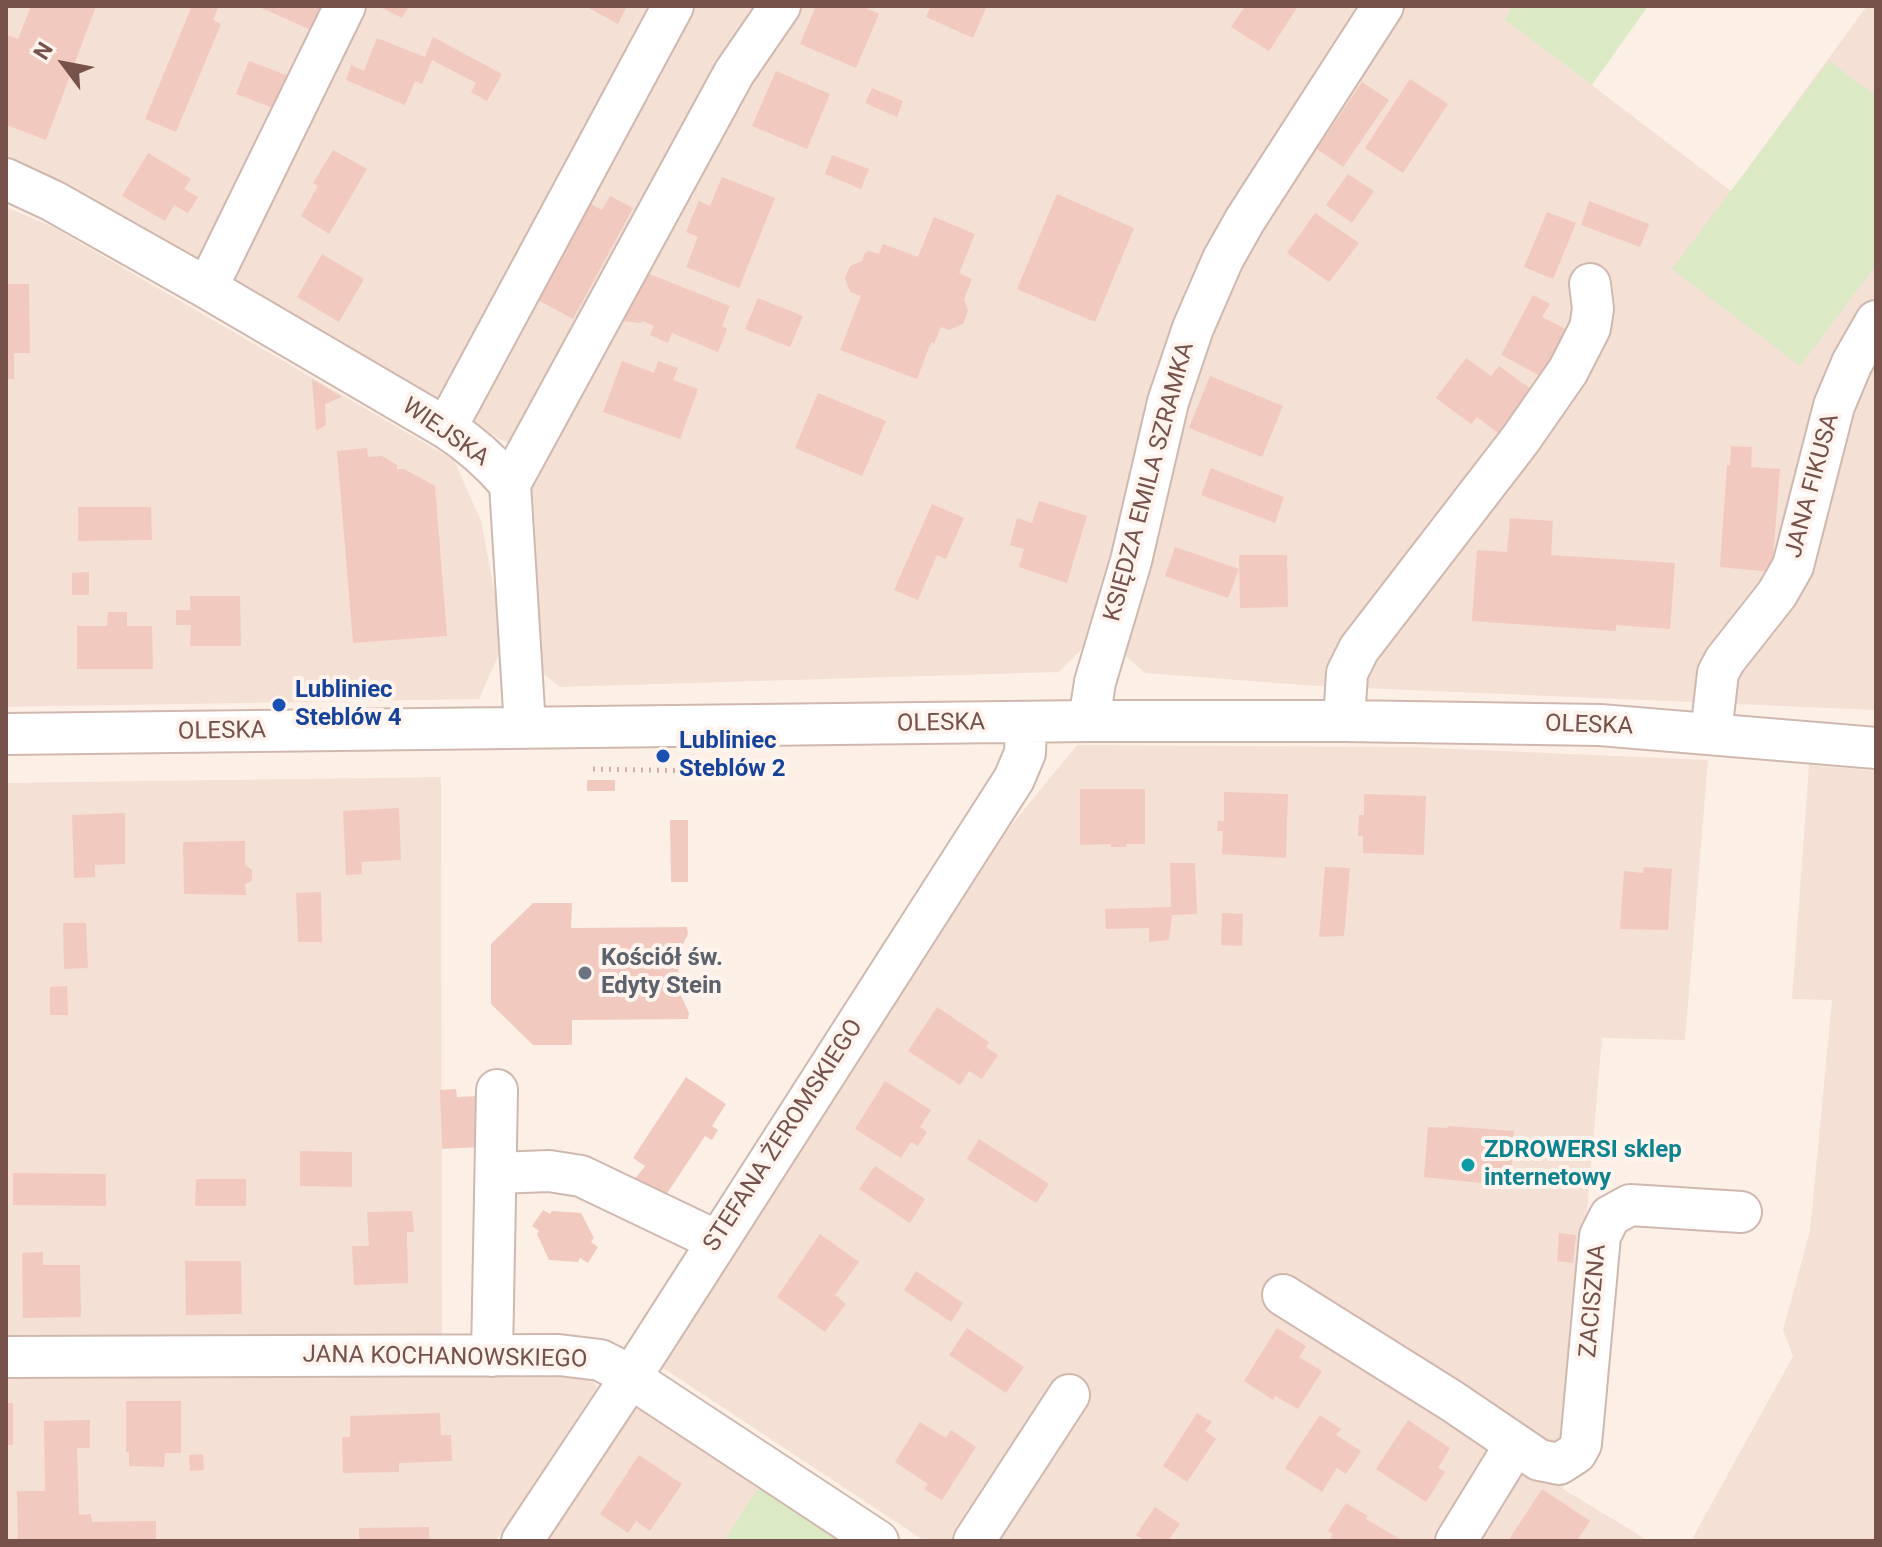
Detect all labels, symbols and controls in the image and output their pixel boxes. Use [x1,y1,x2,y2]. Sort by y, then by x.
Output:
north arrow [24,24,104,104]
text: N [29,38,58,64]
street label: KSIĘDZA EMILA SZRAMKA [1099,339,1201,625]
street label: WIEJSKA [396,393,494,473]
street label: JANA FIKUSA [1780,411,1846,561]
place label: Lubliniec Steblów 4 [295,677,402,733]
marker: Lubliniec Steblów 4 [270,696,288,714]
street label: OLESKA [897,709,985,739]
street label: OLESKA [1545,710,1633,742]
street label: OLESKA [178,717,266,747]
place label: Lubliniec Steblów 2 [679,728,786,784]
marker: Lubliniec Steblów 2 [654,747,672,765]
place label: Kościół św. Edyty Stein [601,945,723,1001]
marker: Kościół św. Edyty Stein [576,964,594,982]
street label: STEFANA ŻEROMSKIEGO [698,1015,870,1257]
place label: ZDROWERSI sklep internetowy [1484,1137,1682,1193]
marker: ZDROWERSI sklep internetowy [1459,1156,1477,1174]
street label: ZACISZNA [1575,1243,1613,1359]
street label: JANA KOCHANOWSKIEGO [302,1341,588,1375]

